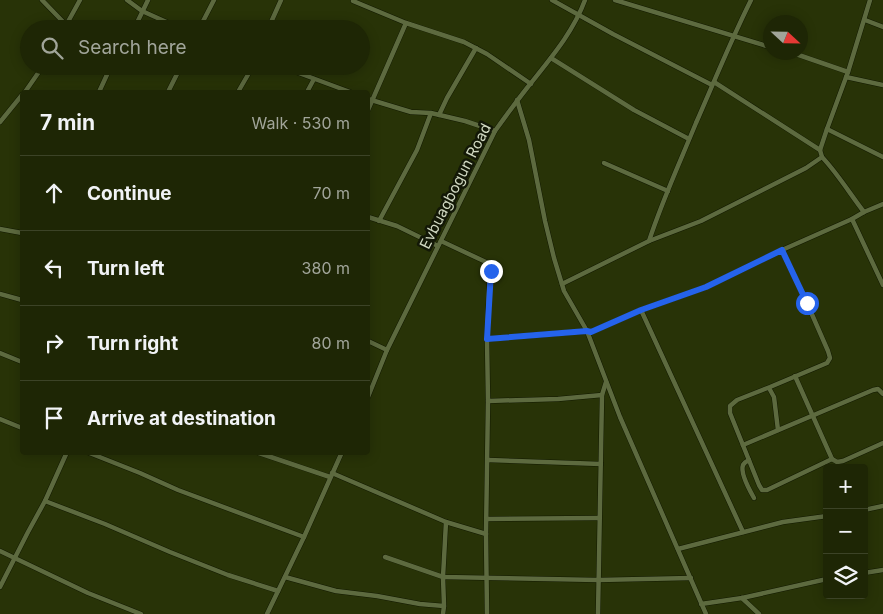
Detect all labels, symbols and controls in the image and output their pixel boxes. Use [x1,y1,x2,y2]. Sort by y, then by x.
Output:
north arrow [763,15,808,60]
search box [20,20,370,75]
icon: search [38,34,66,62]
text: Search here [78,36,187,59]
text: 7 min [40,110,95,135]
text: Walk · 530 m [252,113,350,133]
street label: Evbuagbogun Road [415,120,495,252]
icon: ahead [40,179,68,207]
text: Continue [87,182,172,205]
text: 70 m [313,183,350,203]
icon: left [40,254,68,282]
text: Turn left [87,257,165,280]
text: 380 m [302,258,350,278]
route end [480,260,503,283]
route start [796,292,819,315]
icon: right [40,329,68,357]
text: Turn right [87,332,178,355]
text: 80 m [311,333,350,353]
icon: arrive [40,404,68,432]
text: Arrive at destination [87,407,276,430]
map controls [823,464,868,599]
button: + [823,464,868,509]
button: − [823,509,868,554]
button: layers [823,554,868,599]

